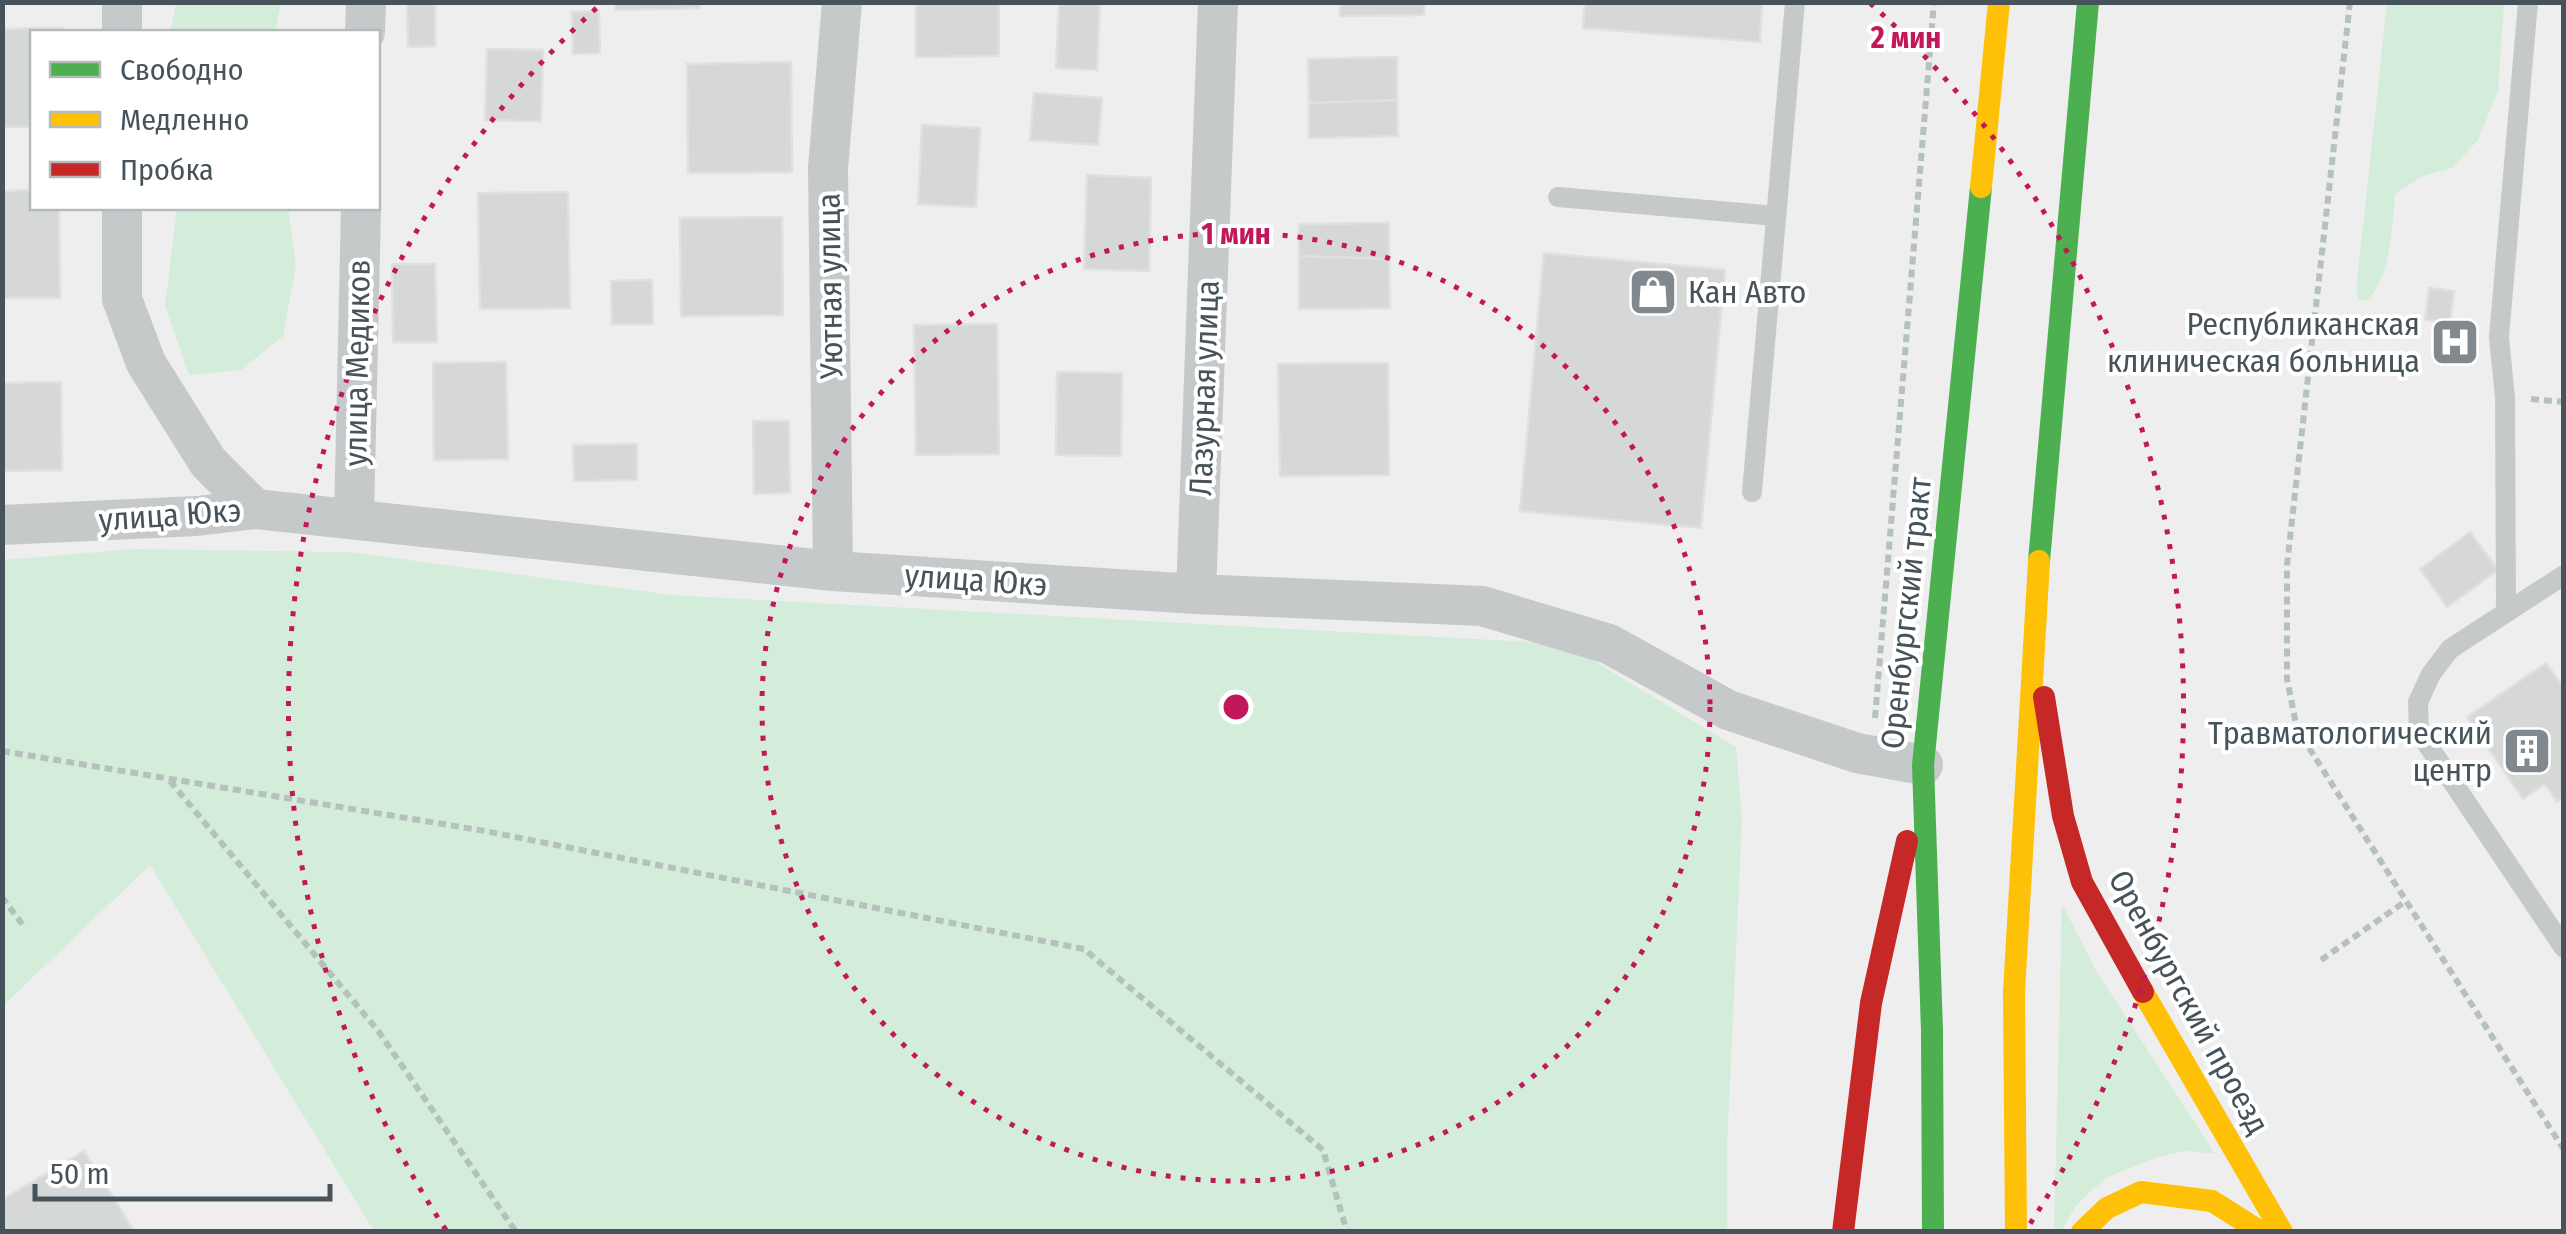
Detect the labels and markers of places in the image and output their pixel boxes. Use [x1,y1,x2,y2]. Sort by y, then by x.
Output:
shop icon: Кан Авто [1627,266,1679,318]
place label: Кан Авто [1688,273,1806,311]
place label: Республиканская клиническая больница [2107,305,2420,380]
hospital icon: Республиканская клиническая больница [2429,316,2481,368]
centre of rings [1218,689,1254,725]
place label: Травматологический центр [2208,714,2492,789]
building icon: Травматологический центр [2501,725,2553,777]

